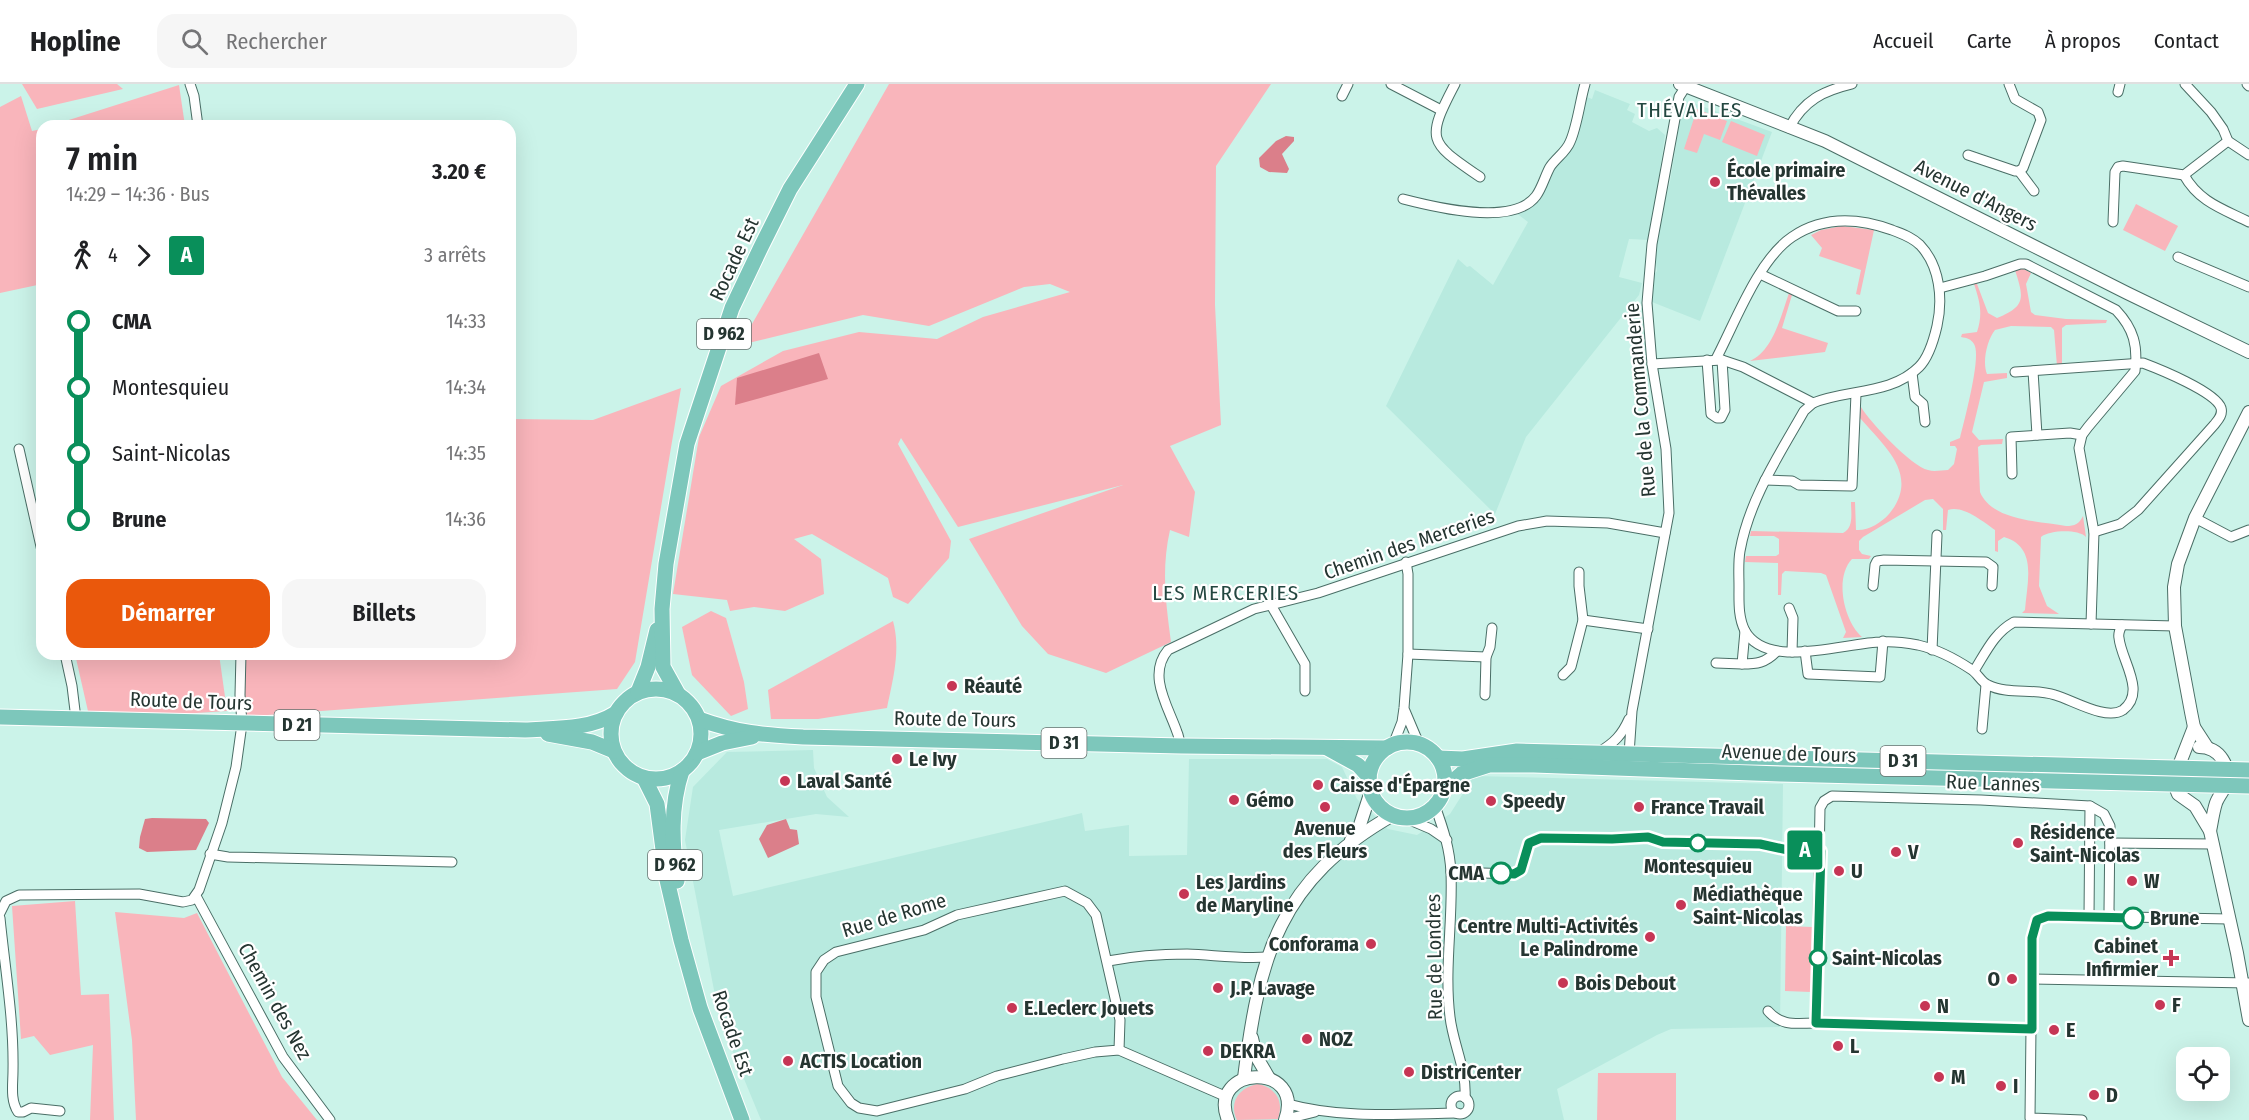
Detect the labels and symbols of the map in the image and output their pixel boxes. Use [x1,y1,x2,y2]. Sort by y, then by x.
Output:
district label: THÉVALLES [1637,97,1743,123]
street label: Avenue d'Angers [1911,154,2041,236]
place label: École primaire Thévalles [1727,157,1845,205]
marker: École primaire Thévalles [1708,175,1722,189]
street label: Rocade Est [704,213,764,304]
street label: Rue de la Commanderie [1620,302,1660,498]
road number: D 962 [697,319,751,349]
street label: Chemin des Merceries [1321,504,1497,584]
district label: LES MERCERIES [1152,580,1300,606]
place label: Réauté [964,674,1022,698]
marker: Réauté [945,679,959,693]
street label: Route de Tours [130,687,252,715]
street label: Route de Tours [894,706,1016,732]
road number: D 21 [274,710,320,740]
road number: D 31 [1042,728,1086,758]
street label: Avenue de Tours [1721,739,1857,767]
road number: D 31 [1880,746,1926,776]
place label: Le Ivy [909,747,957,771]
marker: Le Ivy [890,752,904,766]
place label: Laval Santé [797,769,892,793]
street label: Rue Lannes [1946,769,2040,797]
place label: Caisse d'Épargne [1330,772,1470,797]
marker: Laval Santé [778,774,792,788]
marker: Caisse d'Épargne [1311,778,1325,792]
place label: Gémo [1246,788,1294,812]
place label: Speedy [1503,789,1565,813]
marker: Gémo [1227,793,1241,807]
marker: Speedy [1484,794,1498,808]
place label: France Travail [1651,795,1765,819]
marker: Avenue des Fleurs [1318,800,1332,814]
marker: France Travail [1632,800,1646,814]
place label: Avenue des Fleurs [1283,816,1367,863]
place label: Résidence Saint-Nicolas [2030,820,2140,867]
line badge: A [1786,830,1824,870]
marker: Montesquieu [1689,834,1707,852]
marker: Résidence Saint-Nicolas [2011,836,2025,850]
place label: V [1907,840,1919,864]
marker: V [1889,845,1903,859]
road number: D 962 [648,850,702,880]
place label: Montesquieu [1644,854,1752,878]
place label: U [1851,859,1863,883]
place label: CMA [1448,861,1485,885]
marker: CMA [1490,862,1512,884]
marker: U [1832,864,1846,878]
place label: W [2144,869,2160,893]
place label: Les Jardins de Maryline [1196,870,1294,917]
marker: W [2125,874,2139,888]
place label: Médiathèque Saint-Nicolas [1693,882,1803,929]
marker: Les Jardins de Maryline [1177,887,1191,901]
street label: Rue de Rome [839,888,949,942]
street label: Rue de Londres [1421,894,1447,1020]
marker: Médiathèque Saint-Nicolas [1674,898,1688,912]
place label: Brune [2150,906,2200,930]
marker: Brune [2122,907,2144,929]
place label: Centre Multi-Activités Le Palindrome [1457,914,1638,961]
marker: Centre Multi-Activités Le Palindrome [1643,930,1657,944]
place label: Conforama [1269,932,1359,956]
place label: Cabinet Infirmier [2086,934,2159,981]
marker: Conforama [1364,937,1378,951]
street label: Chemin des Nez [233,938,317,1064]
place label: Saint-Nicolas [1832,946,1942,970]
marker: Saint-Nicolas [1809,949,1827,967]
marker: Cabinet Infirmier [2162,949,2180,967]
place label: O [1987,967,2000,991]
place label: Bois Debout [1575,971,1677,995]
marker: O [2005,972,2019,986]
place label: J.P. Lavage [1229,976,1315,1000]
marker: Bois Debout [1556,976,1570,990]
marker: J.P. Lavage [1211,981,1225,995]
street label: Rocade Est [707,987,759,1079]
place label: F [2172,993,2181,1017]
place label: N [1937,994,1949,1018]
place label: E.Leclerc Jouets [1024,996,1154,1020]
marker: F [2153,998,2167,1012]
marker: N [1918,999,1932,1013]
marker: E.Leclerc Jouets [1005,1001,1019,1015]
place label: E [2066,1018,2075,1042]
marker: E [2047,1023,2061,1037]
place label: NOZ [1319,1027,1353,1051]
marker: NOZ [1300,1032,1314,1046]
place label: L [1850,1034,1860,1058]
place label: DEKRA [1220,1039,1276,1063]
marker: L [1831,1039,1845,1053]
marker: DEKRA [1201,1044,1215,1058]
place label: ACTIS Location [799,1049,922,1073]
marker: ACTIS Location [781,1054,795,1068]
place label: DistriCenter [1421,1060,1522,1084]
marker: DistriCenter [1402,1065,1416,1079]
place label: M [1951,1065,1965,1089]
marker: M [1932,1070,1946,1084]
place label: I [2013,1074,2018,1098]
marker: I [1994,1079,2008,1093]
place label: D [2106,1083,2118,1107]
marker: D [2087,1088,2101,1102]

